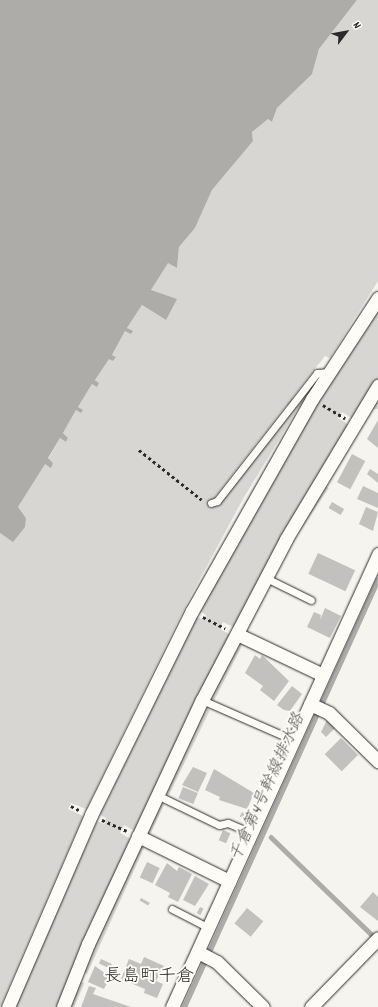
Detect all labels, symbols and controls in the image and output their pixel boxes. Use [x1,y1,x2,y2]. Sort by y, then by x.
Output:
north arrow [326,12,366,52]
text: N [348,19,364,32]
water label: 千倉第4号幹線排水路 [227,711,311,865]
district label: 長島町千倉 [104,967,194,989]

